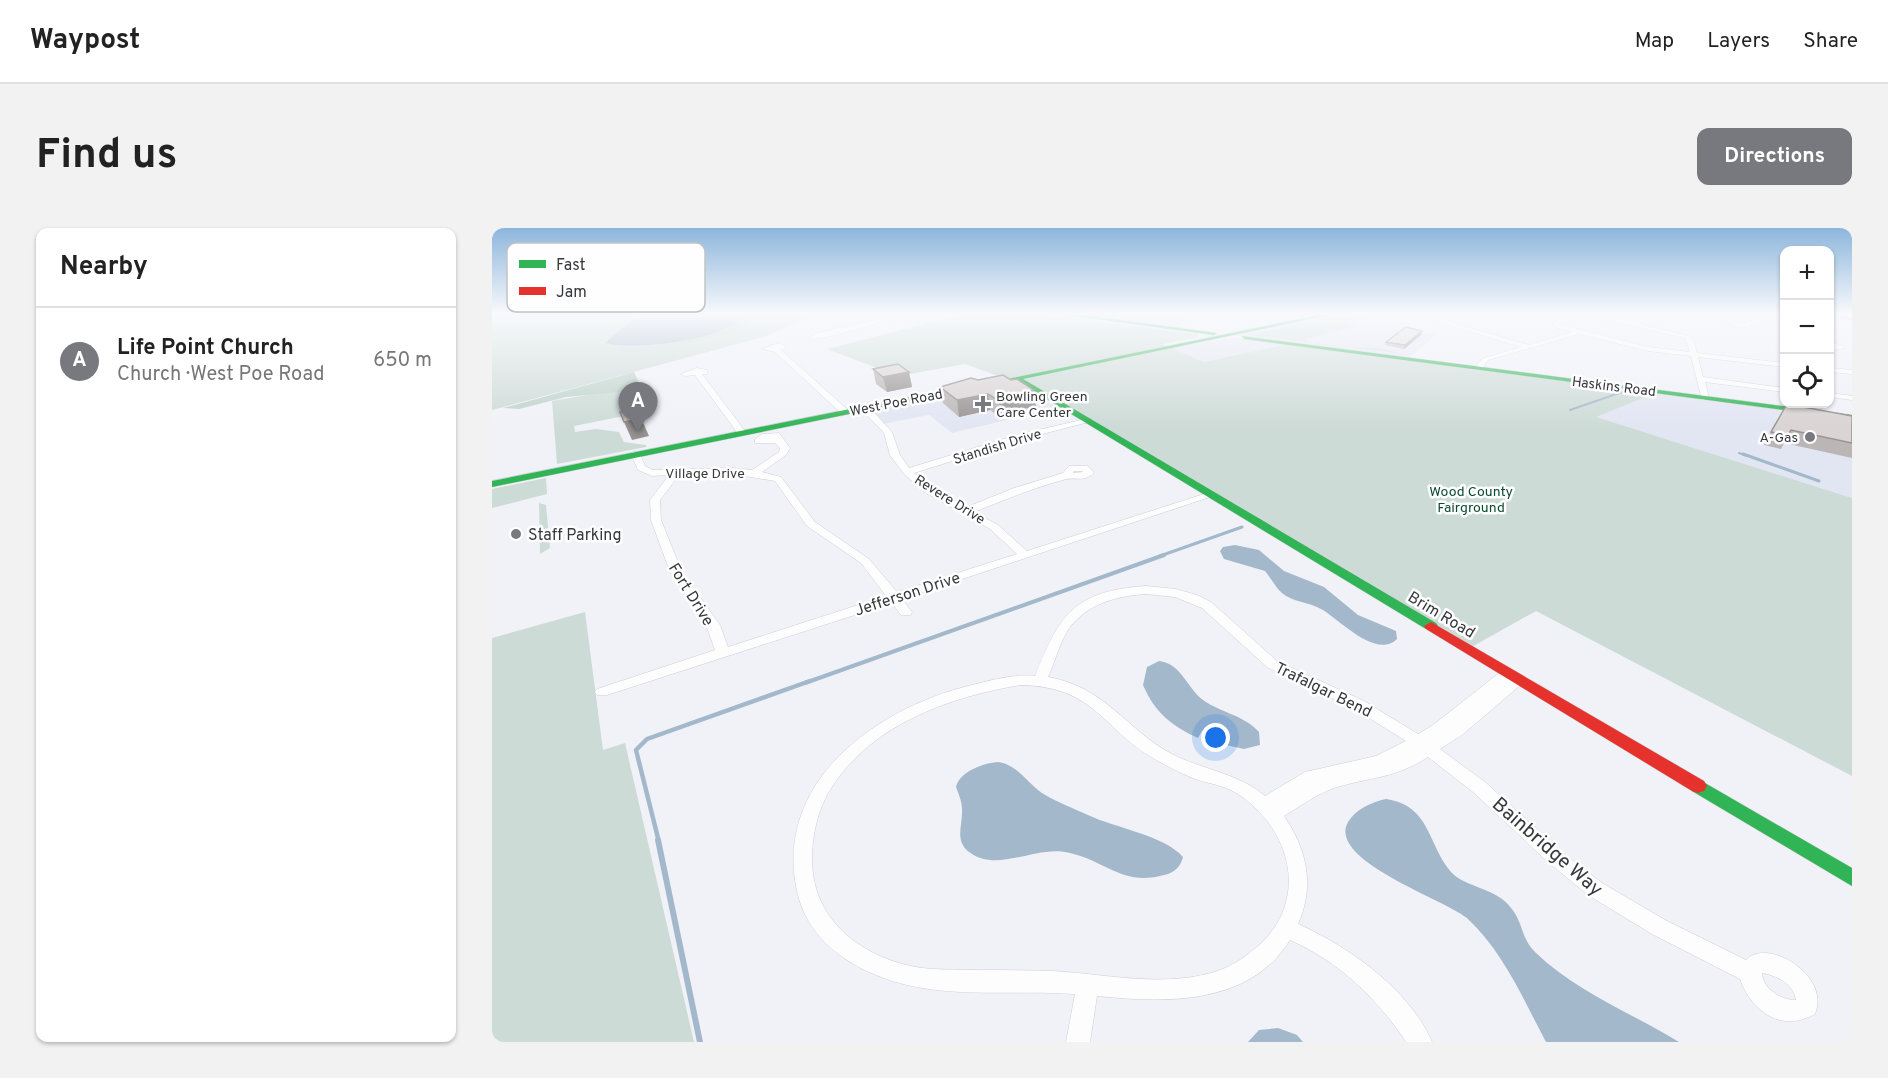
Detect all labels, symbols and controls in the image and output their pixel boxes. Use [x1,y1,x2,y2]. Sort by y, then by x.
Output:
text: Waypost [30,23,140,59]
text: Map [1635,28,1674,55]
text: Layers [1707,28,1770,55]
text: Share [1803,28,1858,55]
button: Directions [1697,128,1852,185]
text: Find us [36,130,177,183]
legend [507,243,705,312]
map controls [1780,246,1834,408]
button: + [1780,246,1834,300]
text: Nearby [60,251,148,284]
text: Fast [556,256,586,276]
text: Jam [556,283,587,303]
button: − [1780,300,1834,354]
text: Life Point Church [117,335,294,362]
text: A [72,348,87,374]
text: 650 m [373,348,432,374]
button: locate [1780,354,1834,408]
text: Church · West Poe Road [117,362,324,388]
street label: Haskins Road [1571,374,1657,401]
pin: A [618,382,658,432]
street label: West Poe Road [849,386,944,421]
place label: Bowling Green Care Center [996,389,1088,422]
marker: Bowling Green Care Center [974,395,992,413]
street label: Standish Drive [951,426,1044,469]
place label: A-Gas [1760,430,1798,447]
marker: A-Gas [1803,430,1817,444]
street label: Village Drive [665,466,745,483]
street label: Revere Drive [911,472,988,529]
park label: Wood County Fairground [1429,484,1513,517]
place label: Staff Parking [528,526,622,546]
marker: Staff Parking [509,527,523,541]
street label: Fort Drive [663,560,718,630]
street label: Jefferson Drive [852,568,963,621]
street label: Brim Road [1404,588,1478,644]
street label: Trafalgar Bend [1271,659,1375,723]
your location [1201,723,1230,752]
street label: Bainbridge Way [1486,792,1608,903]

